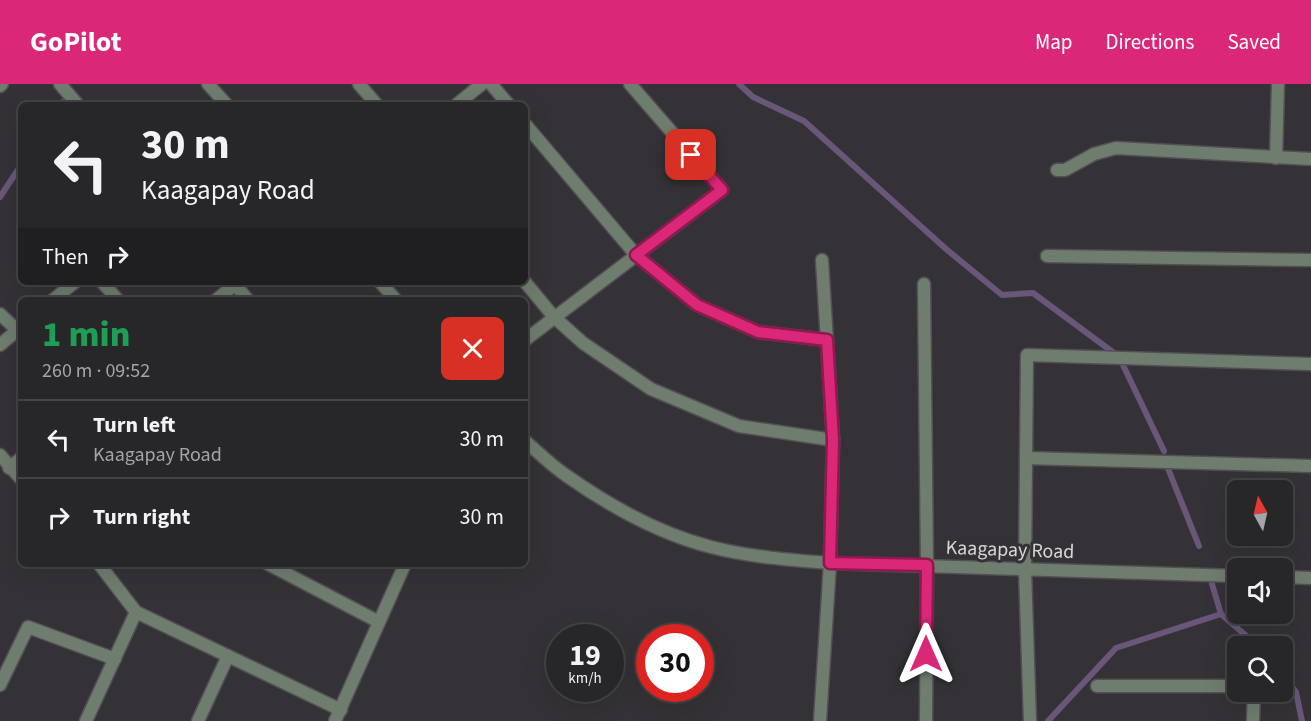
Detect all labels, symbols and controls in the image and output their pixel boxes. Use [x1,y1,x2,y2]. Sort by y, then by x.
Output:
text: GoPilot [30,22,121,62]
text: Map [1035,27,1073,57]
text: Directions [1106,27,1194,57]
text: Saved [1227,27,1281,57]
text: 30 m [141,115,230,175]
icon: left [42,126,120,204]
pin [665,129,716,180]
icon: arrive [674,138,707,171]
text: Kaagapay Road [141,171,315,210]
icon: right [101,240,134,273]
text: Then [42,241,89,273]
text: 1 min [42,309,130,360]
button: close [441,317,504,380]
text: 260 m · 09:52 [42,357,150,385]
text: Turn left [93,409,175,441]
icon: left [42,423,75,456]
text: 30 m [459,423,504,455]
text: Kaagapay Road [93,441,222,469]
north arrow [1227,480,1293,546]
map controls [1227,480,1293,702]
icon: right [42,501,75,534]
text: Turn right [93,501,190,533]
text: 30 m [459,501,504,533]
street label: Kaagapay Road [945,534,1075,566]
button: sound [1227,558,1293,624]
position arrow [894,622,958,686]
speed limit sign: 30 [636,624,714,702]
text: 19 [569,634,601,677]
button: search [1227,636,1293,702]
text: km/h [568,668,602,689]

